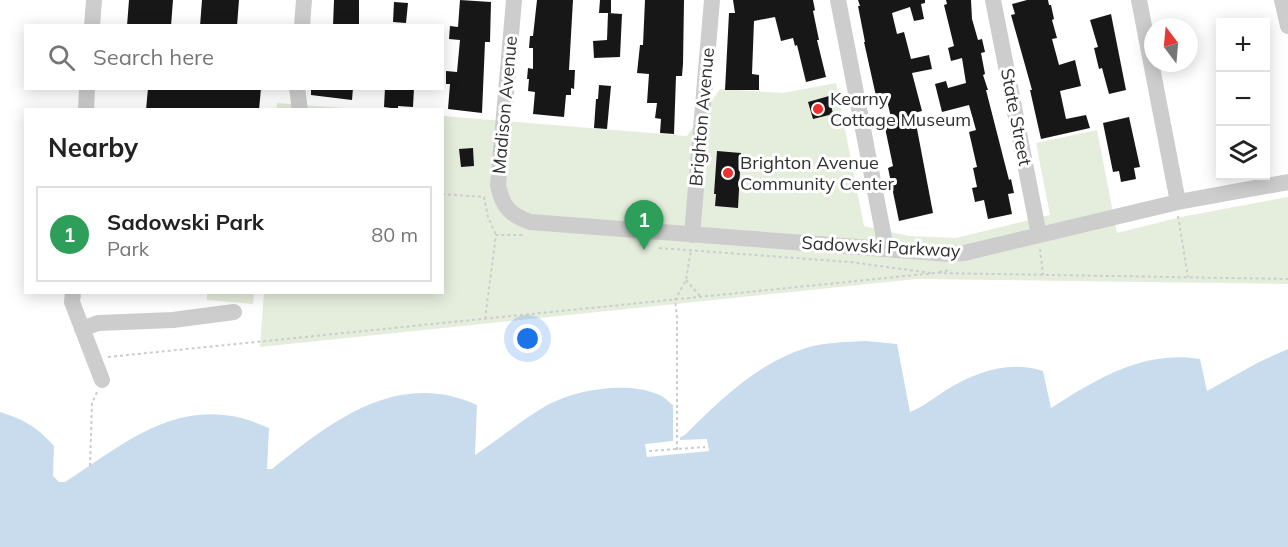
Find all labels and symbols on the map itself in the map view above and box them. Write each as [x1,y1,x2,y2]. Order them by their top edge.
north arrow [1144,18,1198,72]
street label: Madison Avenue [487,35,522,175]
street label: Brighton Avenue [684,47,719,187]
street label: State Street [996,66,1037,168]
place label: Kearny Cottage Museum [830,87,971,131]
marker: Kearny Cottage Museum [811,102,825,116]
place label: Brighton Avenue Community Center [740,151,894,195]
marker: Brighton Avenue Community Center [721,166,735,180]
pin: 1 [624,200,664,250]
street label: Sadowski Parkway [801,231,961,262]
your location [513,324,542,353]

